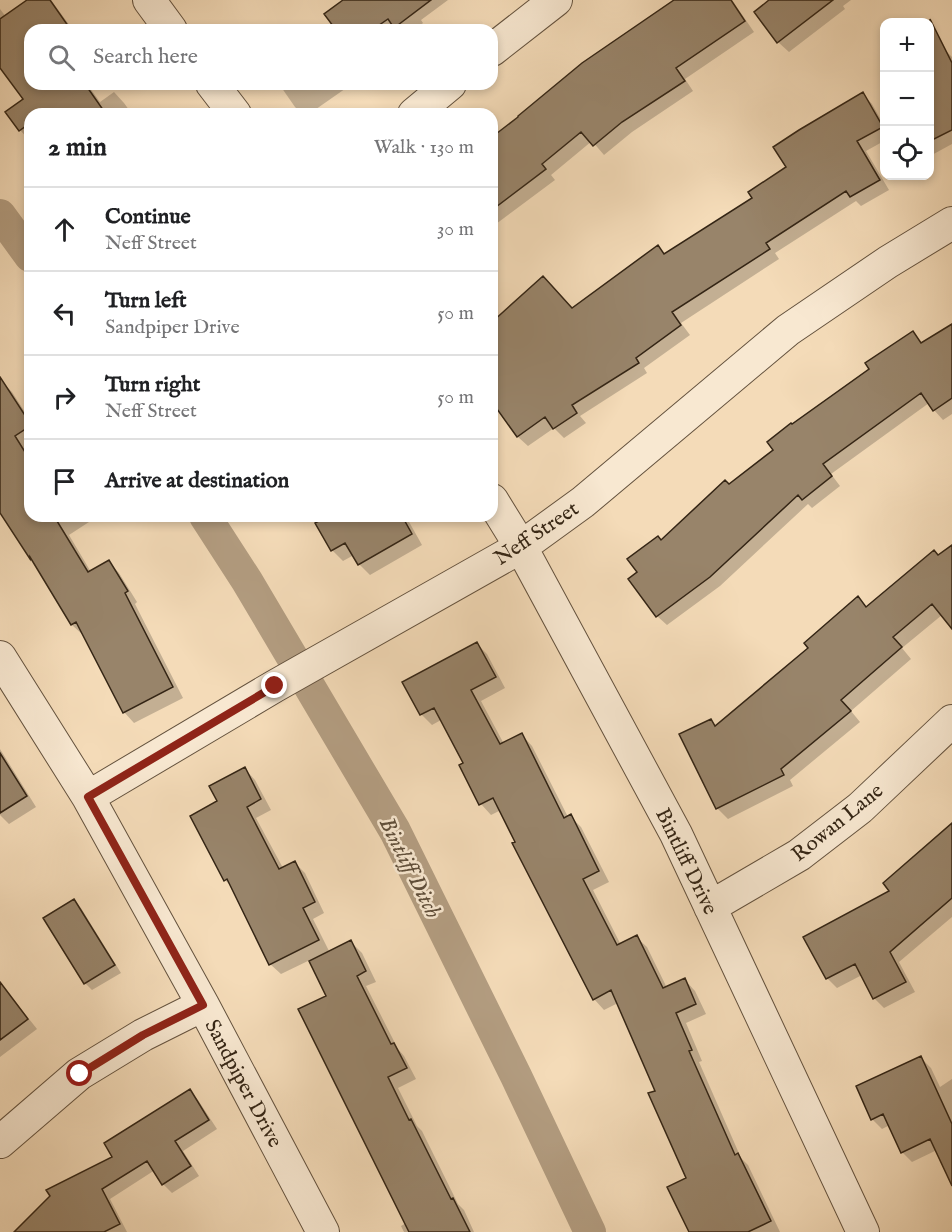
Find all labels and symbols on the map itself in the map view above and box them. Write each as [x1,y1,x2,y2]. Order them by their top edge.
street label: Neff Street [489,496,584,572]
route end [261,672,287,698]
street label: Rowan Lane [787,778,890,868]
street label: Bintliff Drive [648,804,723,920]
water label: Bintliff Ditch [372,813,447,923]
street label: Sandpiper Drive [198,1015,288,1153]
route start [66,1060,92,1086]

